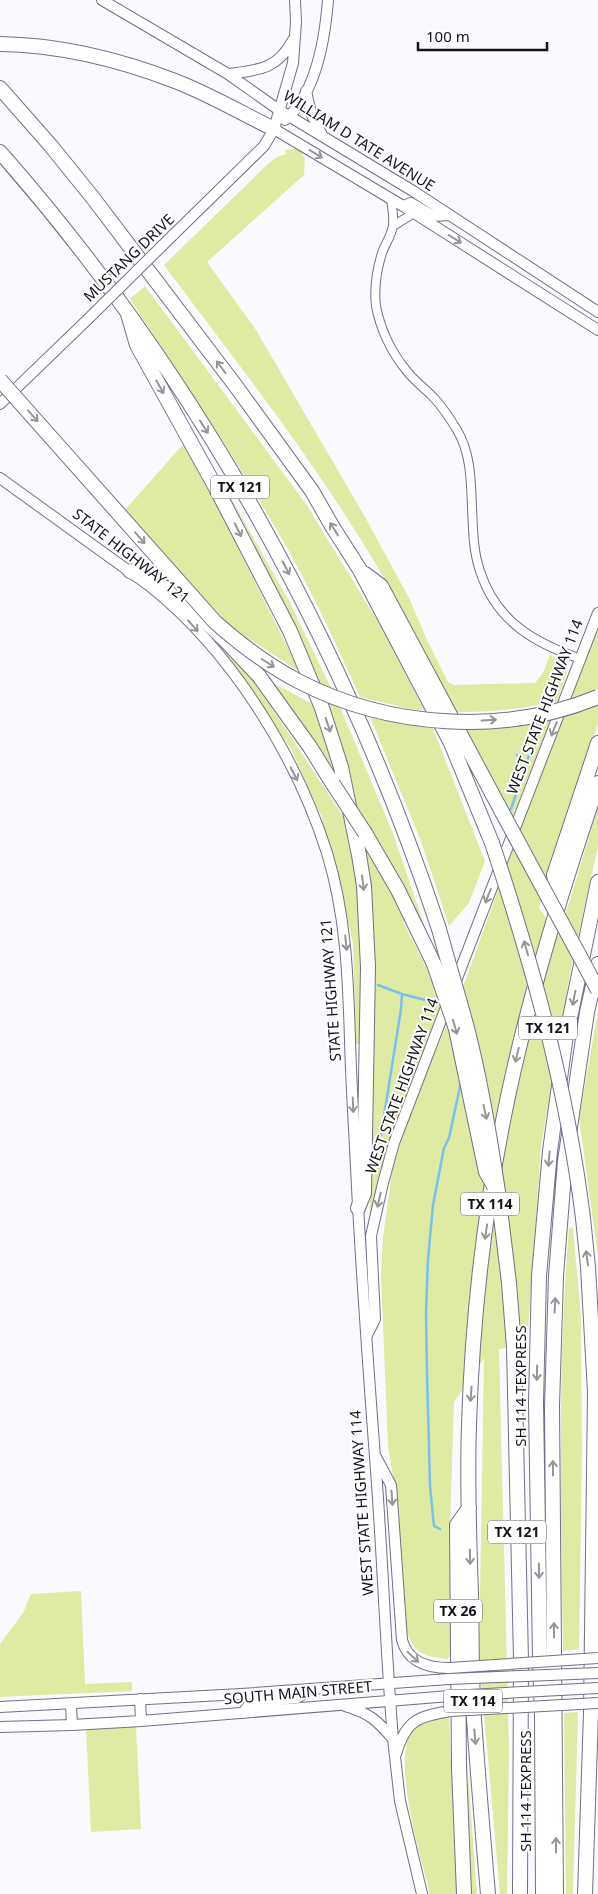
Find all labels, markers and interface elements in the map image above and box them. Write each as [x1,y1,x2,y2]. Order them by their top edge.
scale bar [418,20,547,52]
text: 100 m [426,26,470,46]
street label: WILLIAM D TATE AVENUE [280,85,439,195]
one-way arrow [309,149,323,159]
street label: MUSTANG DRIVE [79,209,178,306]
one-way arrow [447,234,461,244]
one-way arrow [216,360,226,374]
one-way arrow [156,380,166,394]
one-way arrow [27,410,38,423]
one-way arrow [199,420,209,434]
road number: TX 121 [211,476,269,498]
street label: STATE HIGHWAY 121 [69,503,194,607]
one-way arrow [234,522,243,537]
one-way arrow [329,523,339,537]
one-way arrow [135,531,146,544]
one-way arrow [282,560,291,575]
street label: WEST STATE HIGHWAY 114 [501,616,587,797]
one-way arrow [187,620,199,633]
one-way arrow [261,659,275,669]
one-way arrow [481,716,497,725]
one-way arrow [324,717,333,732]
one-way arrow [549,721,558,736]
one-way arrow [290,766,299,781]
one-way arrow [358,875,368,891]
one-way arrow [483,888,492,903]
street label: STATE HIGHWAY 121 [315,918,345,1062]
one-way arrow [341,935,350,951]
one-way arrow [520,941,530,957]
one-way arrow [568,990,578,1006]
street label: WEST STATE HIGHWAY 114 [360,995,442,1176]
road number: TX 121 [519,1016,577,1040]
one-way arrow [451,1019,461,1035]
one-way arrow [512,1046,521,1062]
one-way arrow [348,1096,358,1113]
one-way arrow [481,1103,491,1119]
one-way arrow [544,1151,554,1167]
one-way arrow [374,1192,383,1208]
road number: TX 114 [461,1192,519,1216]
one-way arrow [481,1224,491,1240]
one-way arrow [582,1250,592,1266]
one-way arrow [550,1298,559,1314]
street label: SH 114 TEXPRESS [510,1325,530,1447]
one-way arrow [532,1365,541,1381]
one-way arrow [466,1385,475,1401]
street label: WEST STATE HIGHWAY 114 [345,1409,377,1596]
one-way arrow [548,1460,558,1476]
one-way arrow [388,1490,397,1506]
road number: TX 121 [488,1520,546,1544]
one-way arrow [465,1548,475,1564]
one-way arrow [534,1563,543,1579]
road number: TX 26 [434,1600,482,1622]
one-way arrow [549,1623,559,1639]
one-way arrow [406,1651,419,1663]
street label: SOUTH MAIN STREET [223,1676,374,1708]
road number: TX 114 [444,1690,502,1712]
one-way arrow [471,1728,480,1744]
street label: SH 114 TEXPRESS [515,1730,535,1852]
one-way arrow [551,1838,561,1854]

